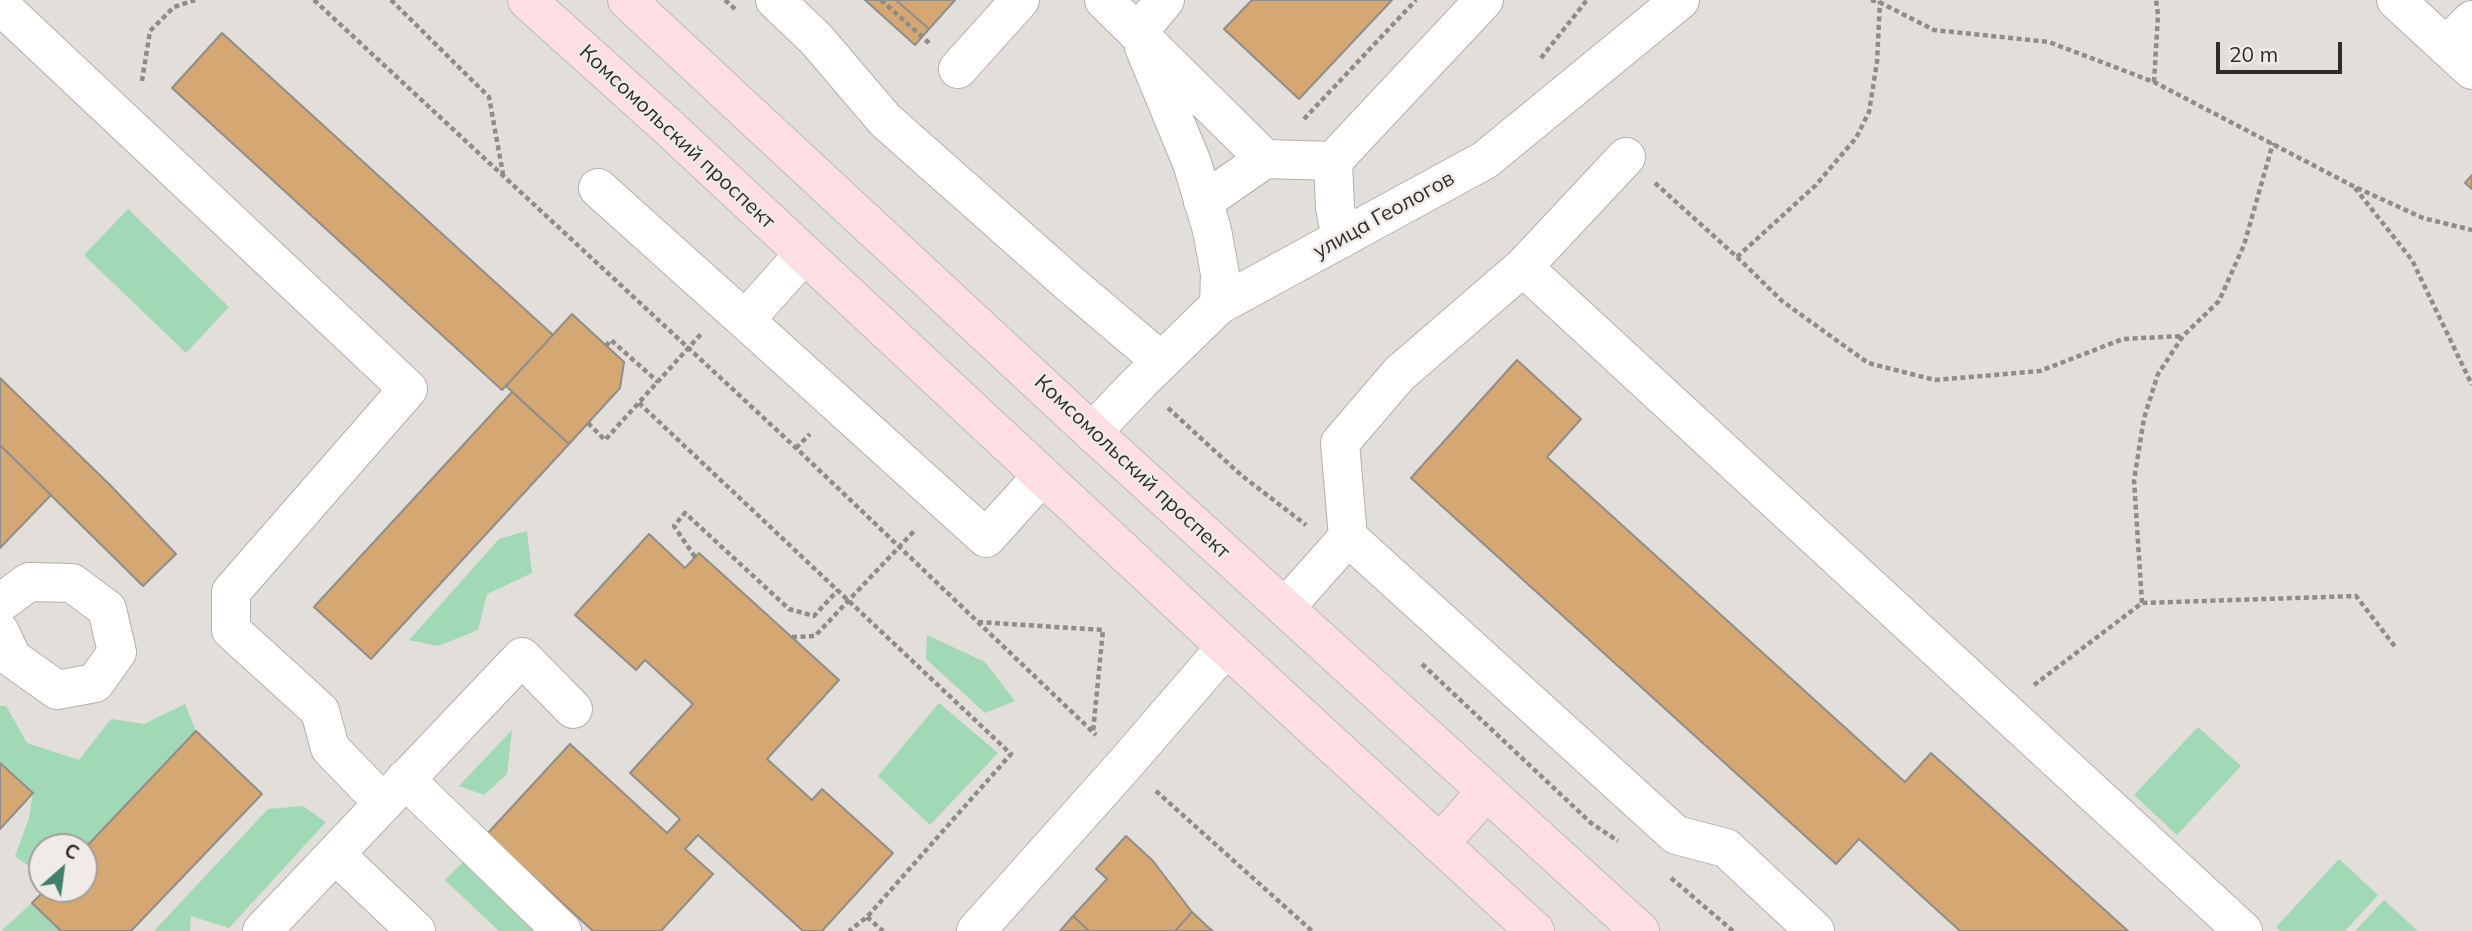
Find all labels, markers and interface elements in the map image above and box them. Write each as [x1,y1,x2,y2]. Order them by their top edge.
scale bar [2220,28,2346,72]
street label: Комсомольский проспект [574,40,780,234]
text: 20 m [2229,41,2278,67]
street label: улица Геологов [1309,166,1459,264]
street label: Комсомольский проспект [1029,370,1235,564]
north arrow [28,833,98,903]
text: С [61,838,83,865]

